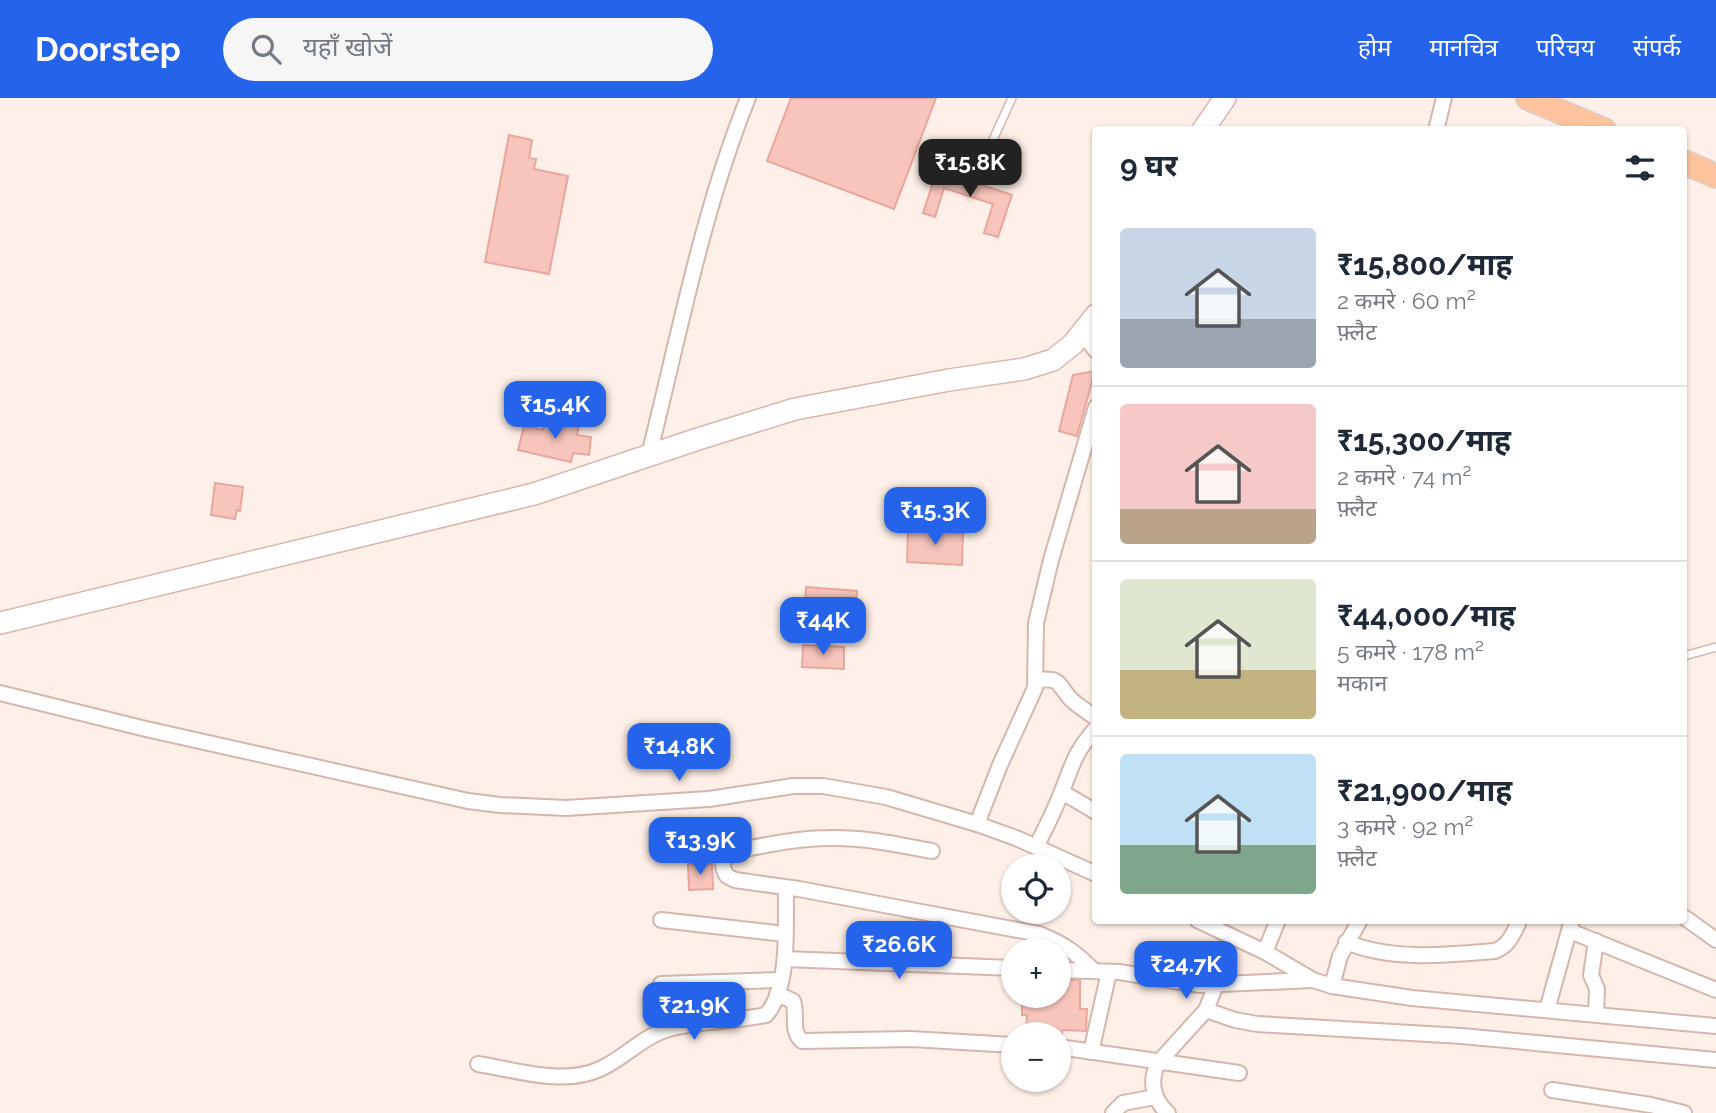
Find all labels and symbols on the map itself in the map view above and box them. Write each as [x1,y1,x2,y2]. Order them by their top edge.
pin: ₹15.8K [913,140,1027,199]
pin: ₹15.4K [498,382,612,441]
pin: ₹15.3K [878,488,992,547]
pin: ₹44K [782,598,864,657]
pin: ₹14.8K [622,724,736,783]
pin: ₹13.9K [643,818,757,877]
pin: ₹26.6K [842,922,956,981]
pin: ₹24.7K [1129,942,1243,1001]
pin: ₹21.9K [637,982,751,1042]

